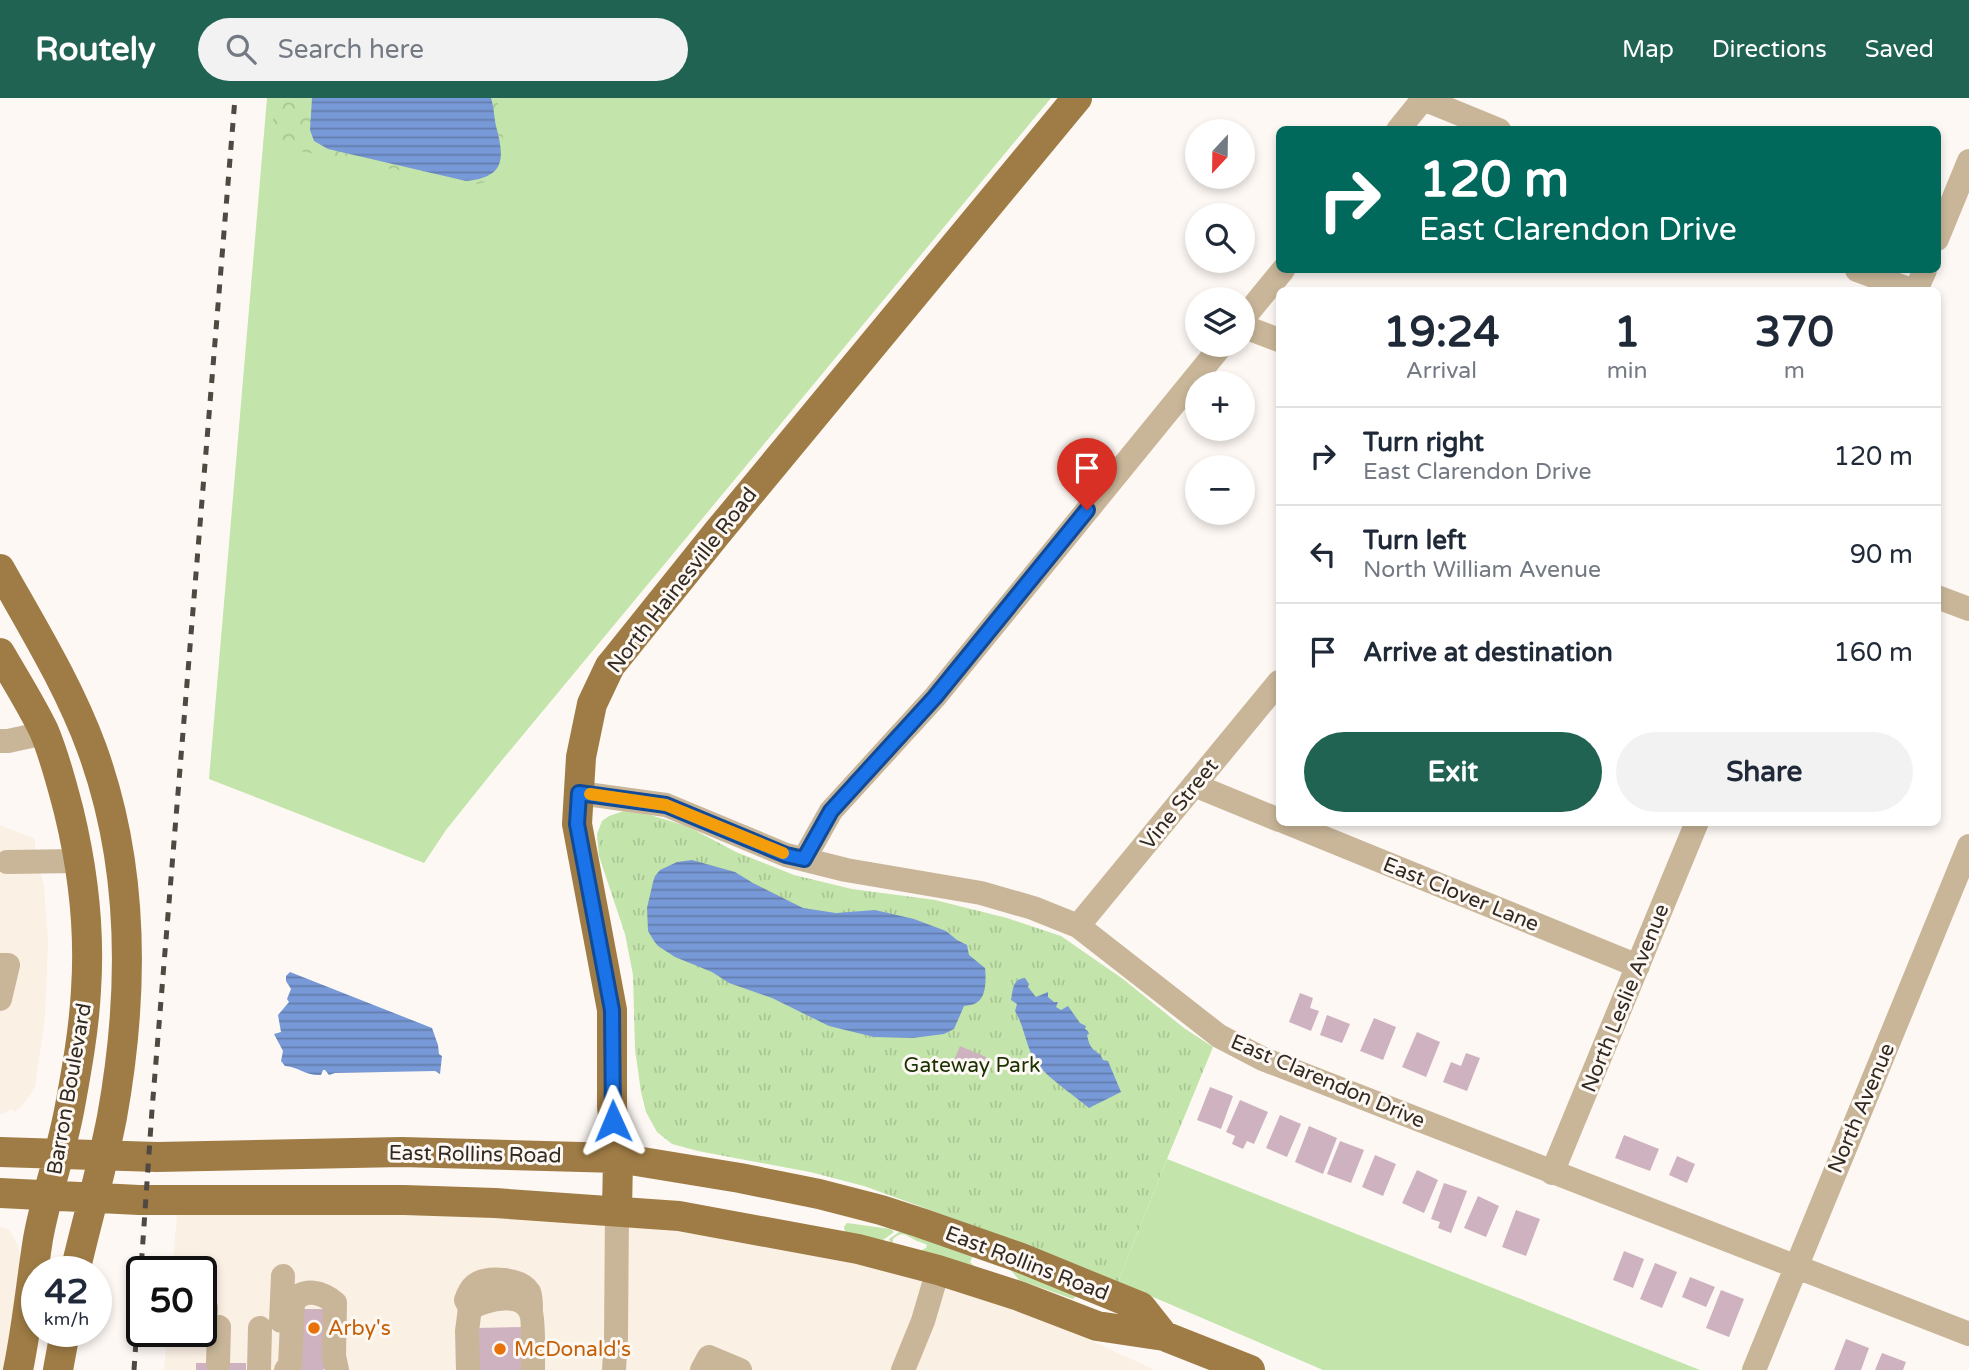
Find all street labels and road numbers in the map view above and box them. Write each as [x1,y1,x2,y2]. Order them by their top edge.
street label: North Hainesville Road [602,483,762,678]
street label: Vine Street [1135,754,1224,855]
street label: East Clover Lane [1379,852,1543,937]
street label: North Leslie Avenue [1576,900,1675,1096]
street label: Barron Boulevard [42,1001,97,1177]
street label: East Clarendon Drive [1227,1029,1429,1134]
street label: North Avenue [1823,1039,1900,1177]
street label: East Rollins Road [388,1140,562,1169]
street label: East Rollins Road [942,1221,1112,1306]

